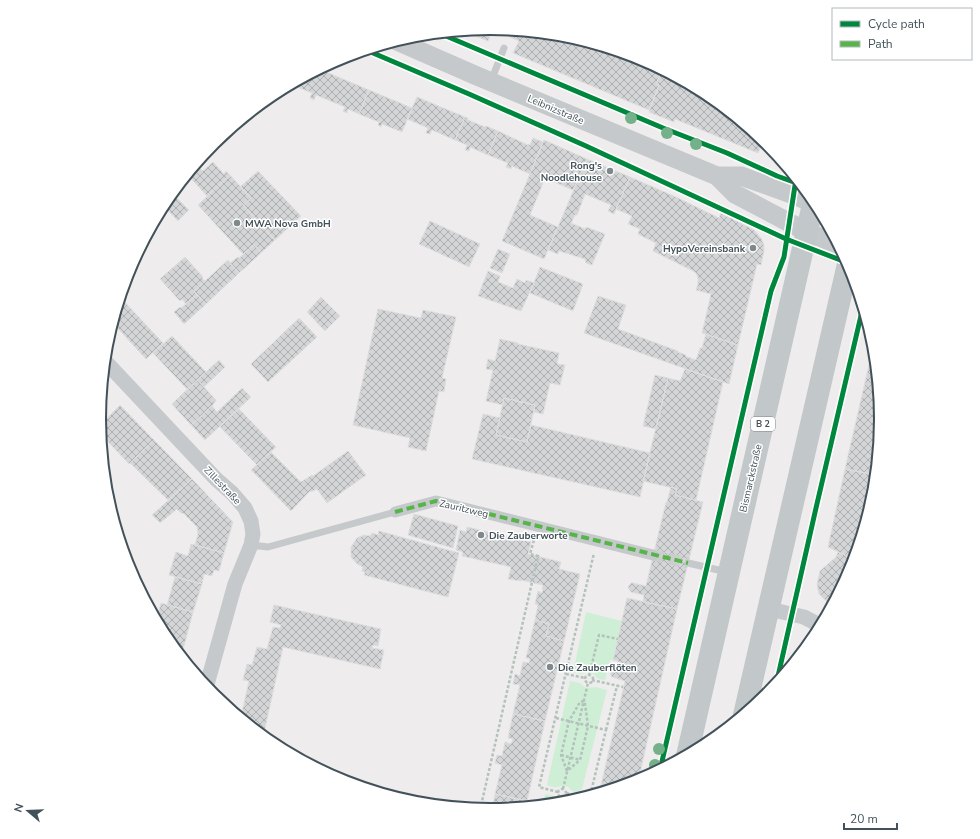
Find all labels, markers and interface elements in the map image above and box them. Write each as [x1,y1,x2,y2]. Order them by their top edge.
legend [832,8,972,60]
text: Cycle path [868,16,925,32]
text: Path [868,36,893,52]
street label: Leibnizstraße [525,92,586,128]
place label: Rong's Noodlehouse [541,159,603,185]
marker: Rong's Noodlehouse [605,166,615,176]
place label: MWA Nova GmbH [245,217,331,231]
marker: MWA Nova GmbH [232,218,242,228]
place label: HypoVereinsbank [663,242,746,256]
marker: HypoVereinsbank [748,243,758,253]
road number: B 2 [751,417,775,431]
street label: Bismarckstraße [736,443,766,514]
street label: Zillestraße [201,464,244,508]
street label: Zauritzweg [438,497,490,521]
place label: Die Zauberworte [489,529,568,543]
marker: Die Zauberworte [476,530,486,540]
place label: Die Zauberflöten [558,661,637,675]
marker: Die Zauberflöten [545,662,555,672]
north arrow [8,791,48,831]
text: N [11,802,27,814]
scale bar [844,805,897,831]
text: 20 m [850,811,878,827]

